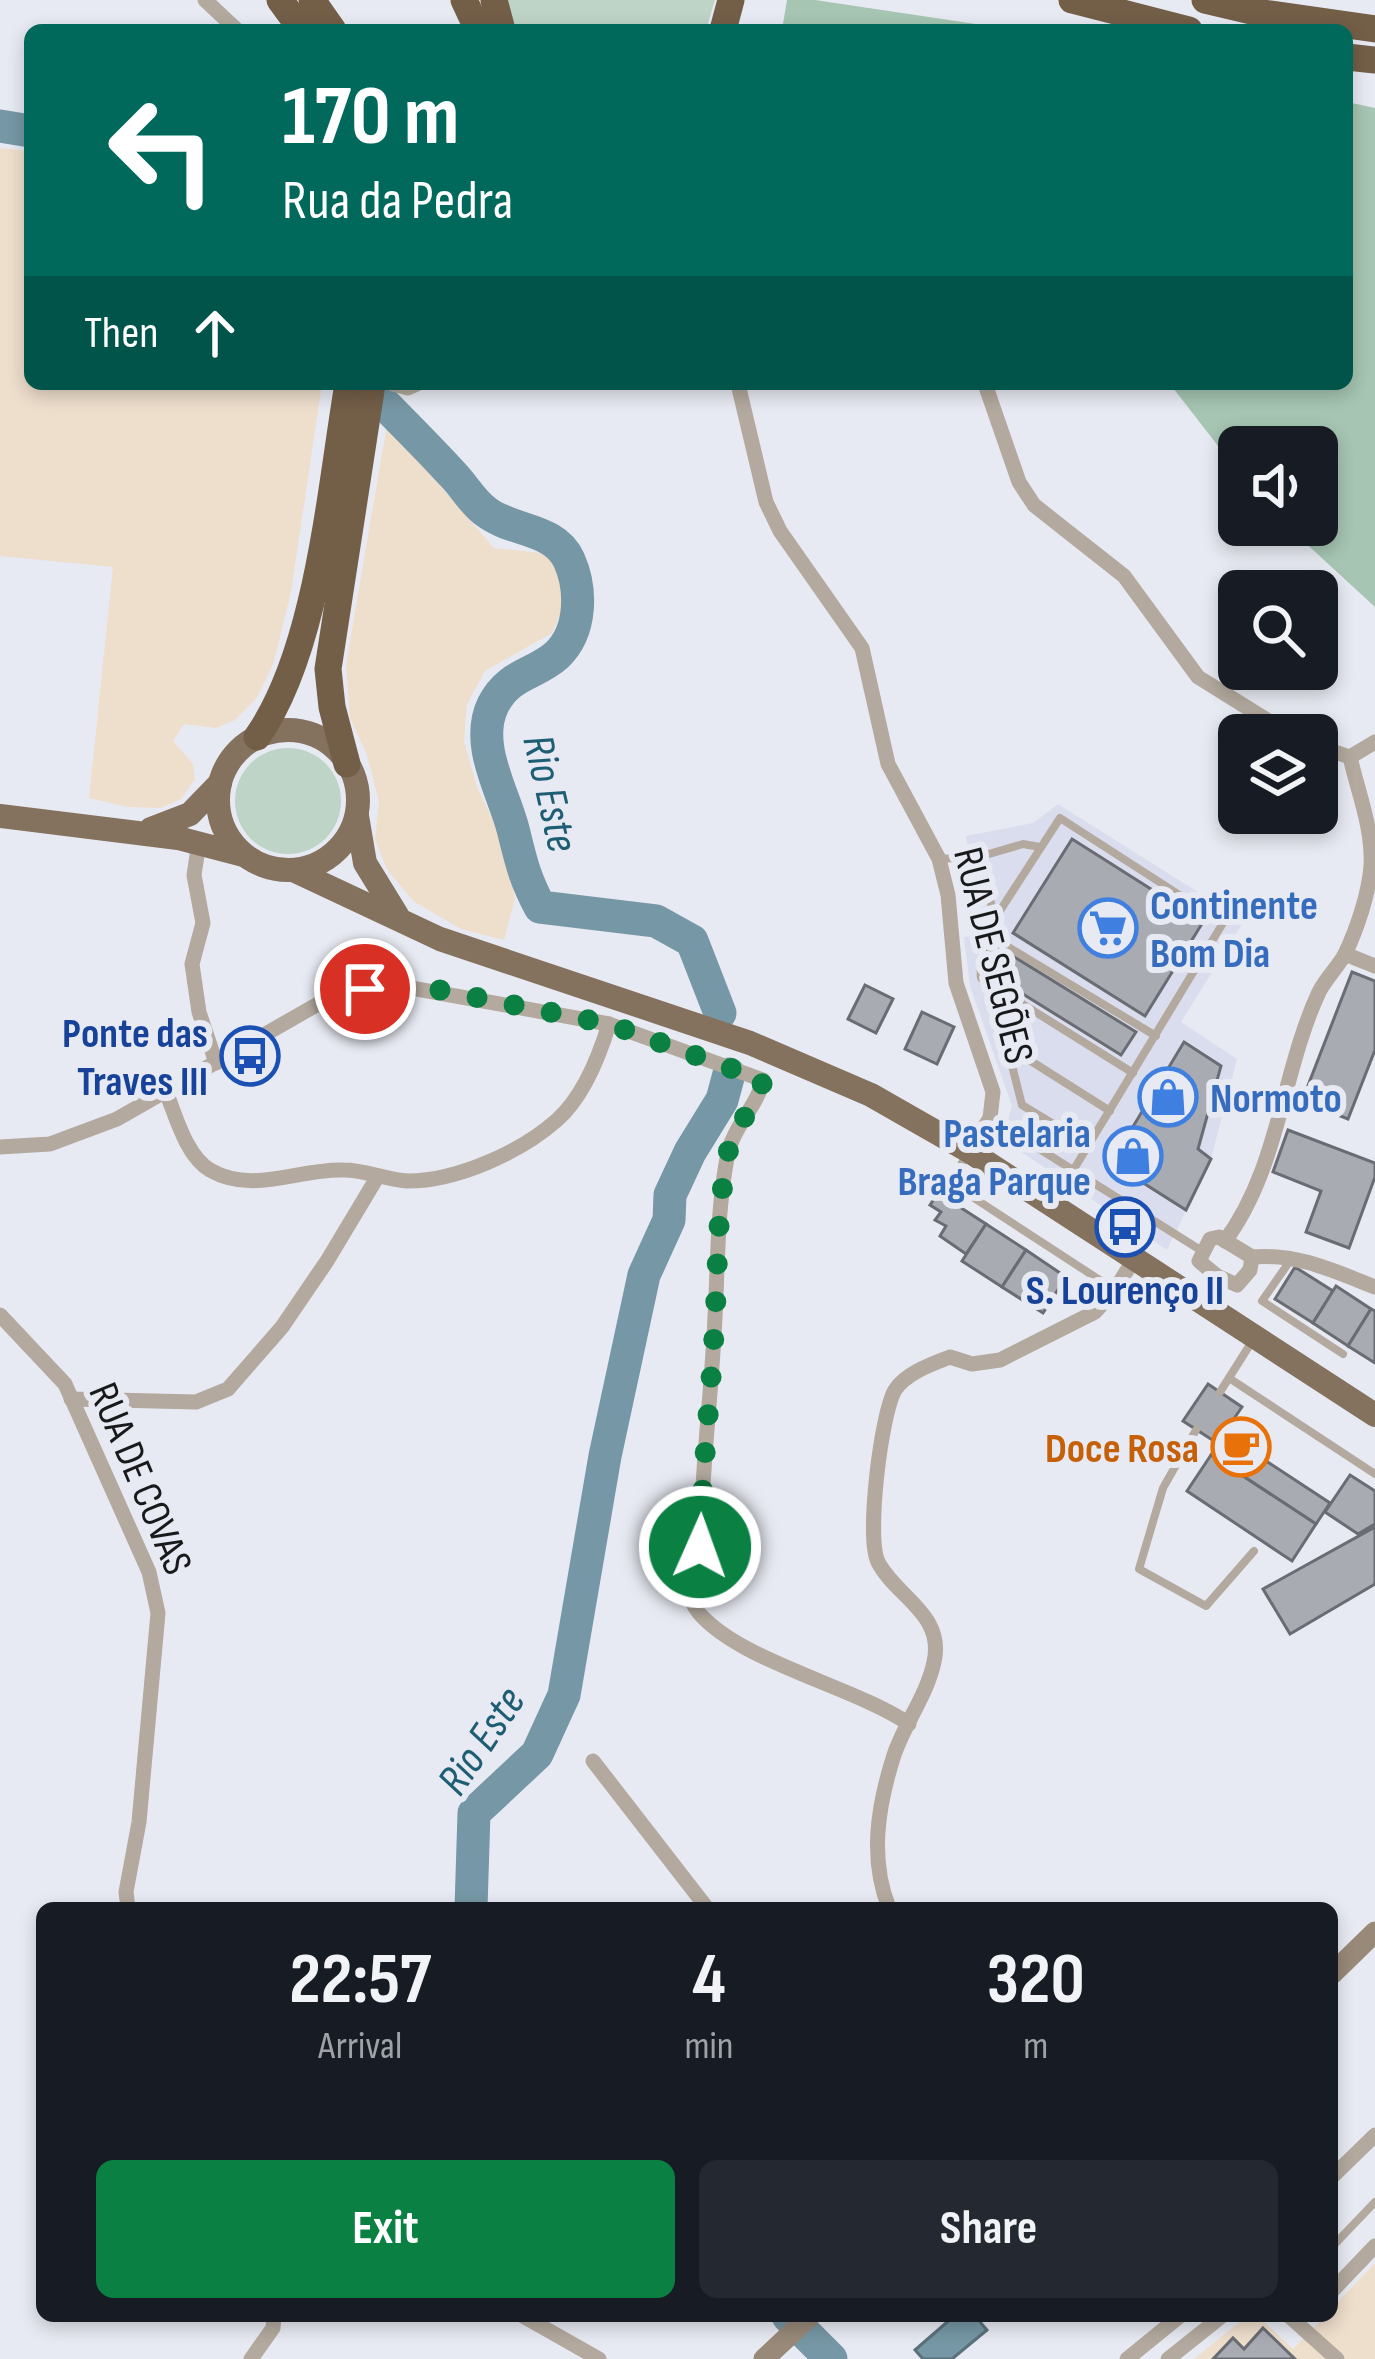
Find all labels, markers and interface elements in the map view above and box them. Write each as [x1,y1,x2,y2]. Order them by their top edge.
text: 170 m [282,67,459,168]
icon: left [84,72,240,228]
text: Rua da Pedra [282,169,513,234]
icon: ahead [182,300,248,366]
text: Then [84,306,158,361]
map controls [1218,426,1338,834]
button: sound [1218,426,1338,546]
button: search [1218,570,1338,690]
button: layers [1218,714,1338,834]
water label: Rio Este [509,730,590,857]
street label: RUA DE SEGÕES [941,842,1044,1069]
place label: Continente Bom Dia [1150,881,1318,980]
supermarket icon: Continente Bom Dia [1077,897,1139,959]
pin [314,938,416,1040]
icon: arrive [332,956,398,1022]
place label: Ponte das Traves III [62,1009,208,1108]
bus stop icon: Ponte das Traves III [219,1025,281,1087]
shop icon: Normoto [1137,1066,1199,1128]
place label: Normoto [1210,1074,1342,1125]
place label: Pastelaria Braga Parque [898,1109,1091,1208]
shop icon: Pastelaria Braga Parque [1102,1125,1164,1187]
bus stop icon: S. Lourenço II [1094,1196,1156,1258]
place label: S. Lourenço II [1026,1266,1224,1317]
street label: RUA DE COVAS [77,1376,203,1582]
cafe icon: Doce Rosa [1210,1416,1272,1478]
place label: Doce Rosa [1045,1424,1199,1475]
position arrow [637,1484,763,1610]
water label: Rio Este [426,1677,538,1806]
text: 22:57 [289,1937,431,2024]
text: 4 [692,1937,726,2024]
text: 320 [987,1937,1085,2024]
text: Arrival [318,2023,402,2070]
text: min [684,2023,733,2070]
text: m [1023,2023,1048,2070]
button: Exit [96,2160,675,2298]
button: Share [699,2160,1278,2298]

